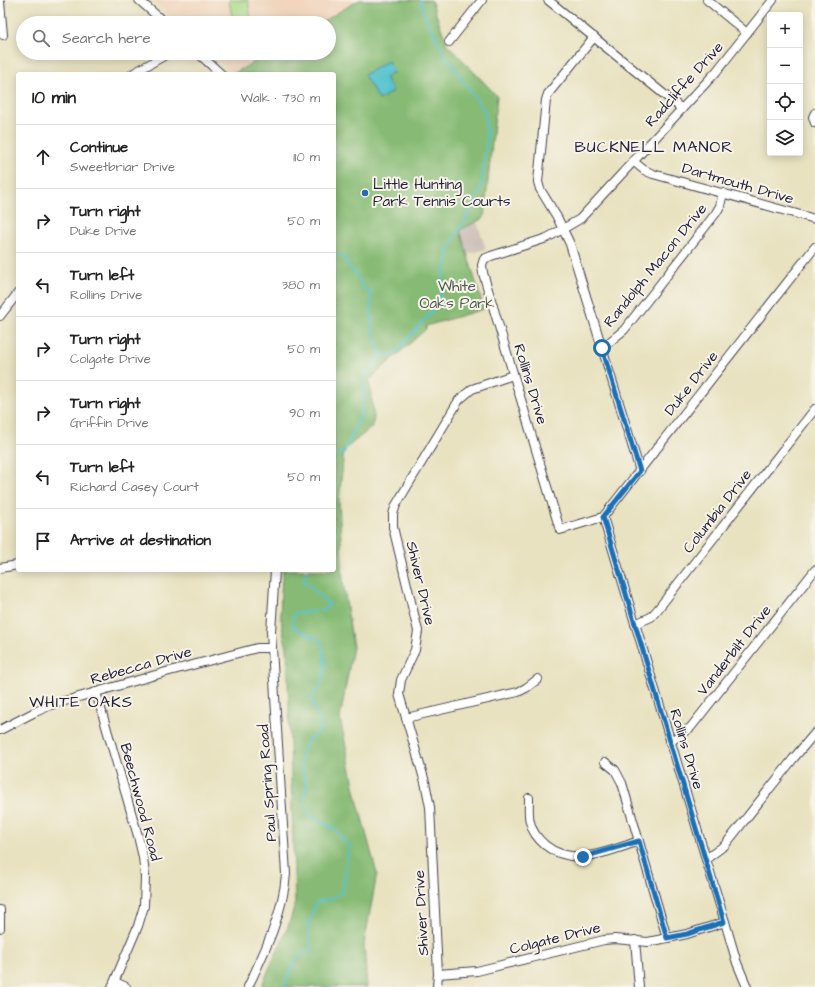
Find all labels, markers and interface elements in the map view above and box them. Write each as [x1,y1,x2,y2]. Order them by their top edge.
map controls [767,12,803,156]
button: + [767,12,803,48]
search box [16,16,336,60]
icon: search [30,27,52,49]
text: Search here [62,28,151,49]
street label: Radcliffe Drive [640,37,728,132]
button: − [767,48,803,84]
button: locate [767,84,803,120]
text: 10 min [32,86,76,110]
text: Walk · 730 m [241,89,320,107]
button: layers [767,120,803,156]
district label: BUCKNELL MANOR [574,136,734,158]
text: Continue [70,137,128,158]
icon: ahead [32,146,54,168]
text: 110 m [293,148,320,166]
text: Sweetbriar Drive [70,158,175,176]
street label: Dartmouth Drive [680,158,796,209]
place label: Little Hunting Park Tennis Courts [373,174,511,212]
marker: Little Hunting Park Tennis Courts [360,188,370,198]
street label: Randolph Macon Drive [599,199,712,332]
text: Turn right [70,201,141,222]
icon: right [32,210,54,232]
text: 50 m [287,212,320,230]
text: Duke Drive [70,222,137,240]
text: Turn left [70,265,134,286]
icon: left [32,274,54,296]
text: 380 m [281,276,320,294]
park label: White Oaks Park [419,276,495,314]
text: Rollins Drive [70,286,142,304]
text: Turn right [70,329,141,350]
icon: right [32,338,54,360]
route start [593,339,611,357]
text: 50 m [287,340,320,358]
street label: Rollins Drive [508,341,553,427]
street label: Duke Drive [659,347,723,420]
text: Colgate Drive [70,350,151,368]
text: Turn right [70,393,141,414]
icon: right [32,402,54,424]
text: 90 m [289,404,320,422]
text: Griffin Drive [70,414,149,432]
text: Turn left [70,457,134,478]
street label: Columbia Drive [678,465,757,558]
icon: left [32,466,54,488]
text: 50 m [287,468,320,486]
text: Richard Casey Court [70,478,199,496]
icon: arrive [32,530,54,552]
text: Arrive at destination [70,530,211,551]
street label: Shiver Drive [401,539,440,627]
street label: Vanderbilt Drive [692,601,777,700]
street label: Rebecca Drive [88,641,194,690]
district label: WHITE OAKS [29,691,133,713]
street label: Rollins Drive [664,706,709,792]
street label: Paul Spring Road [253,723,283,842]
street label: Beechwood Road [115,741,166,864]
route end [574,848,592,866]
street label: Shiver Drive [409,870,434,956]
street label: Colgate Drive [507,917,603,961]

